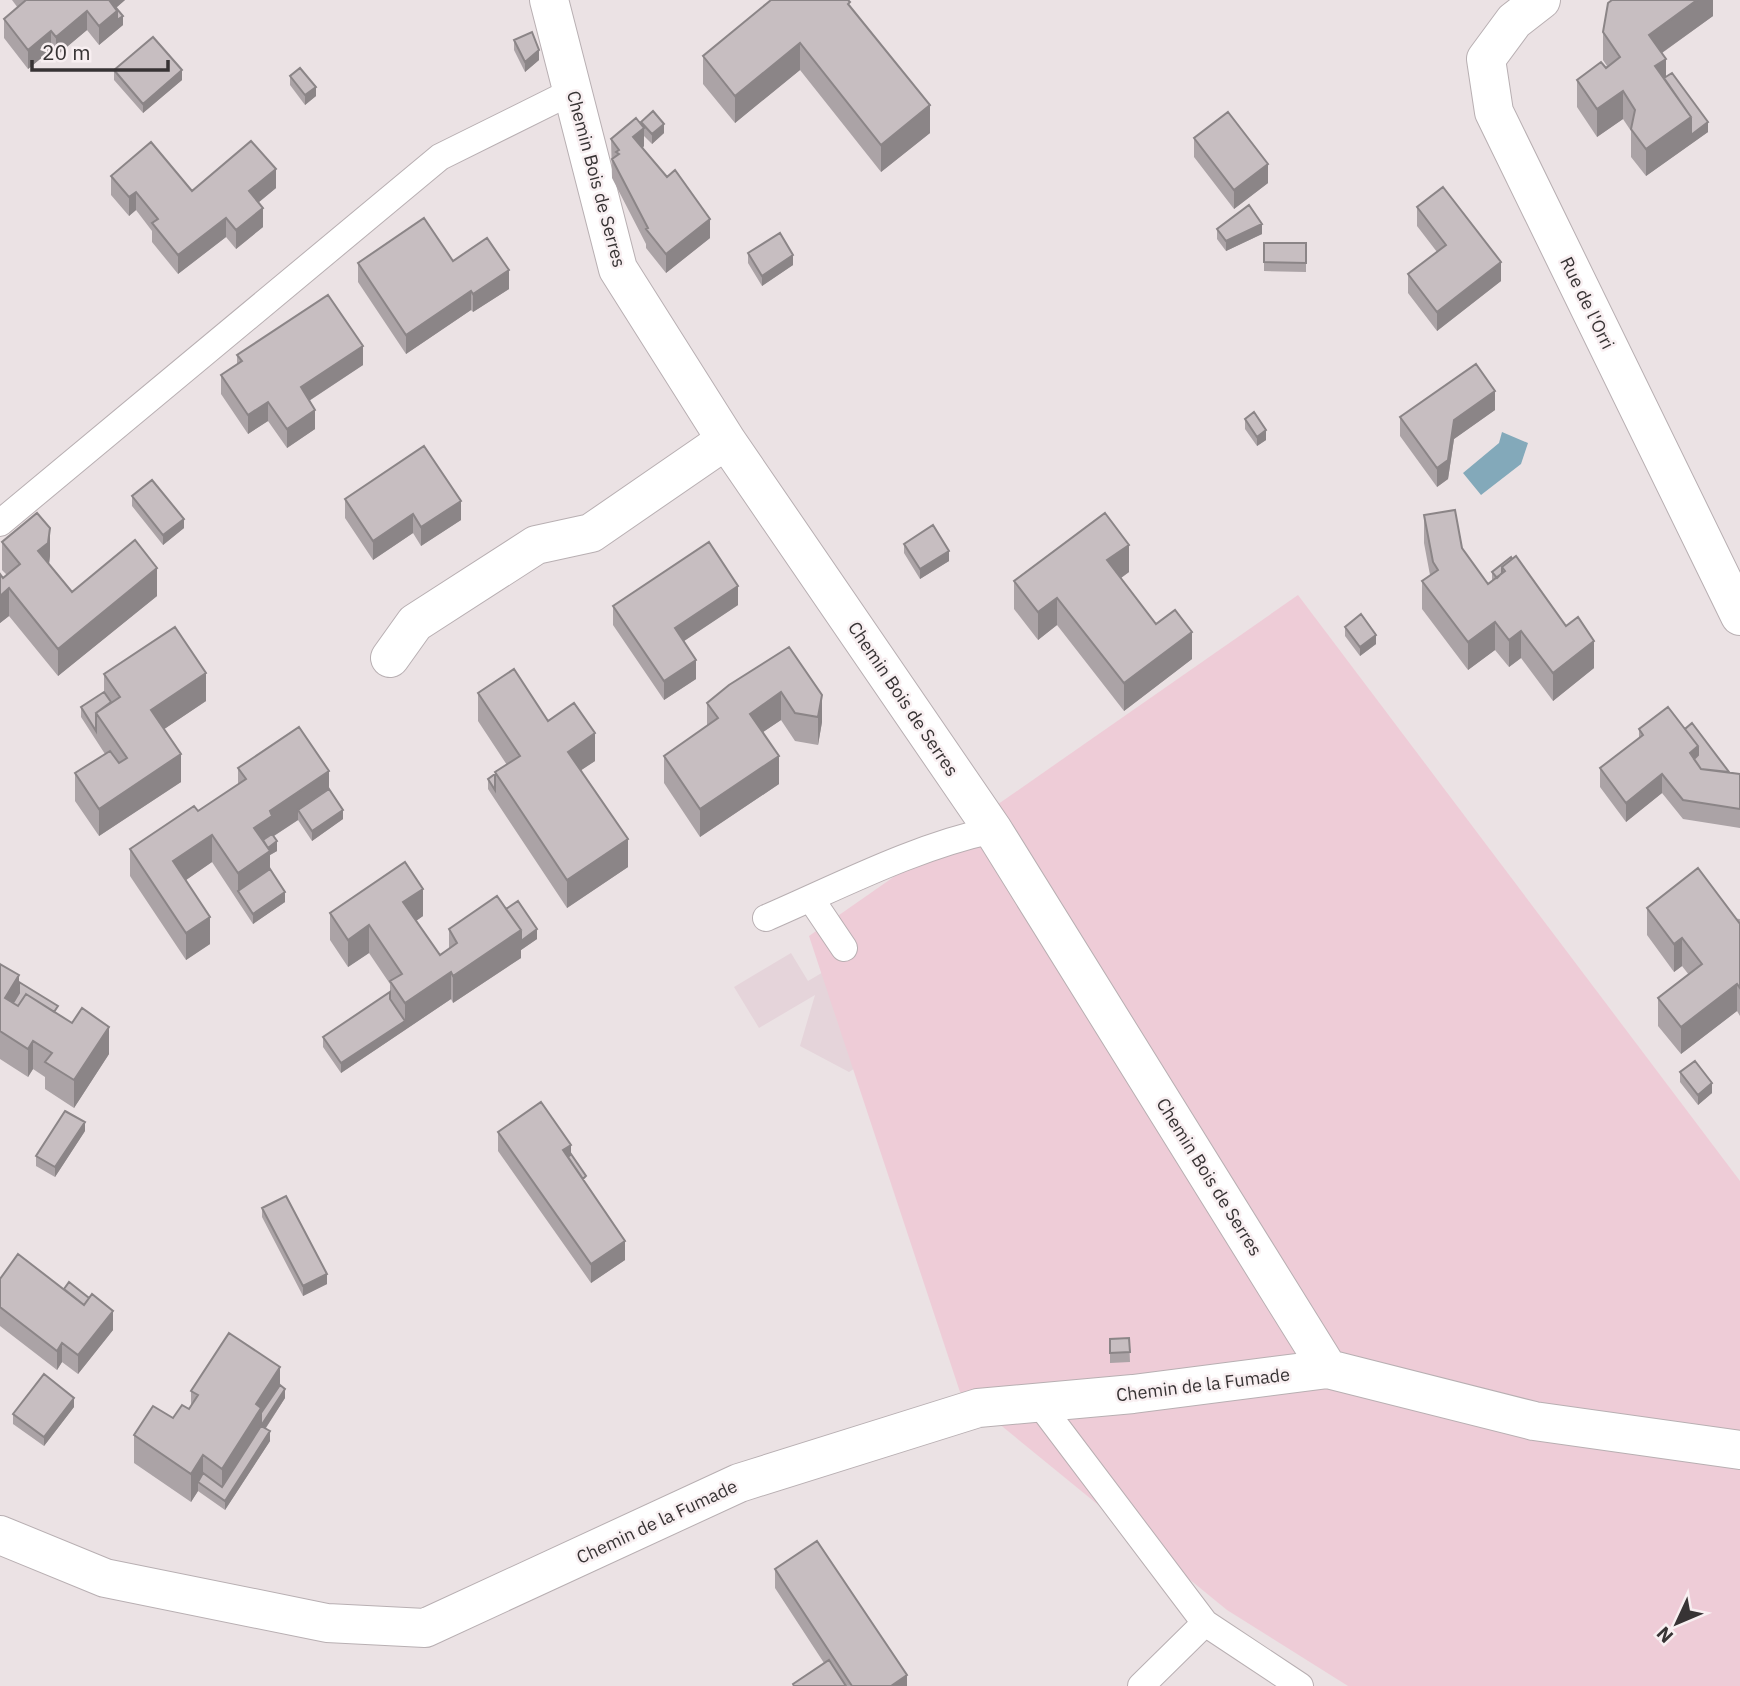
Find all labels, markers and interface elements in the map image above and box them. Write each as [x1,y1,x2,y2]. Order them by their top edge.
scale bar [32,28,168,72]
text: 20 m [42,38,91,66]
street label: Chemin Bois de Serres [562,88,631,270]
street label: Rue de l'Orri [1555,253,1620,353]
street label: Chemin Bois de Serres [843,617,964,781]
street label: Chemin Bois de Serres [1151,1093,1267,1260]
street label: Chemin de la Fumade [1115,1362,1291,1407]
street label: Chemin de la Fumade [573,1474,741,1569]
north arrow [1642,1588,1712,1658]
text: N [1651,1622,1678,1648]

